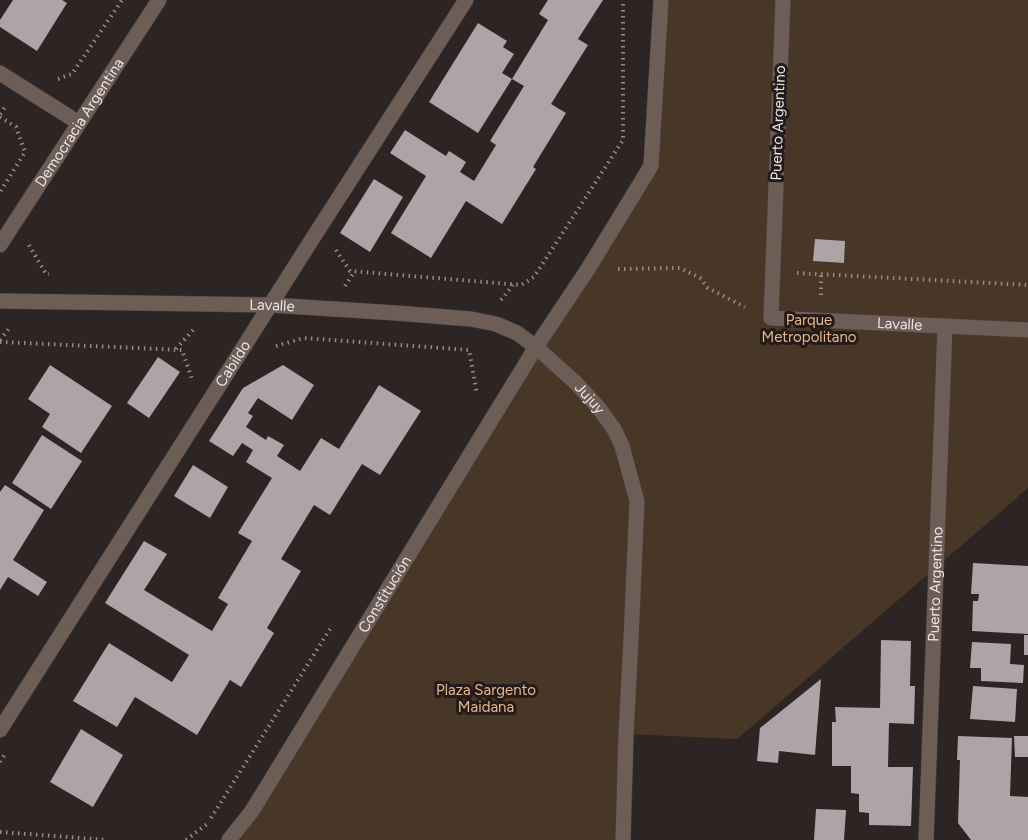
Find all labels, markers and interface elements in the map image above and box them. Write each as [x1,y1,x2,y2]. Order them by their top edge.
street label: Democracia Argentina [31,55,128,190]
street label: Puerto Argentino [767,65,789,181]
street label: Lavalle [249,296,295,315]
park label: Parque Metropolitano [761,311,857,346]
street label: Lavalle [876,314,923,334]
street label: Cabildo [211,337,255,390]
street label: Jujuy [571,379,609,418]
street label: Puerto Argentino [924,526,947,642]
street label: Constitución [354,553,415,636]
park label: Plaza Sargento Maidana [436,681,536,716]

